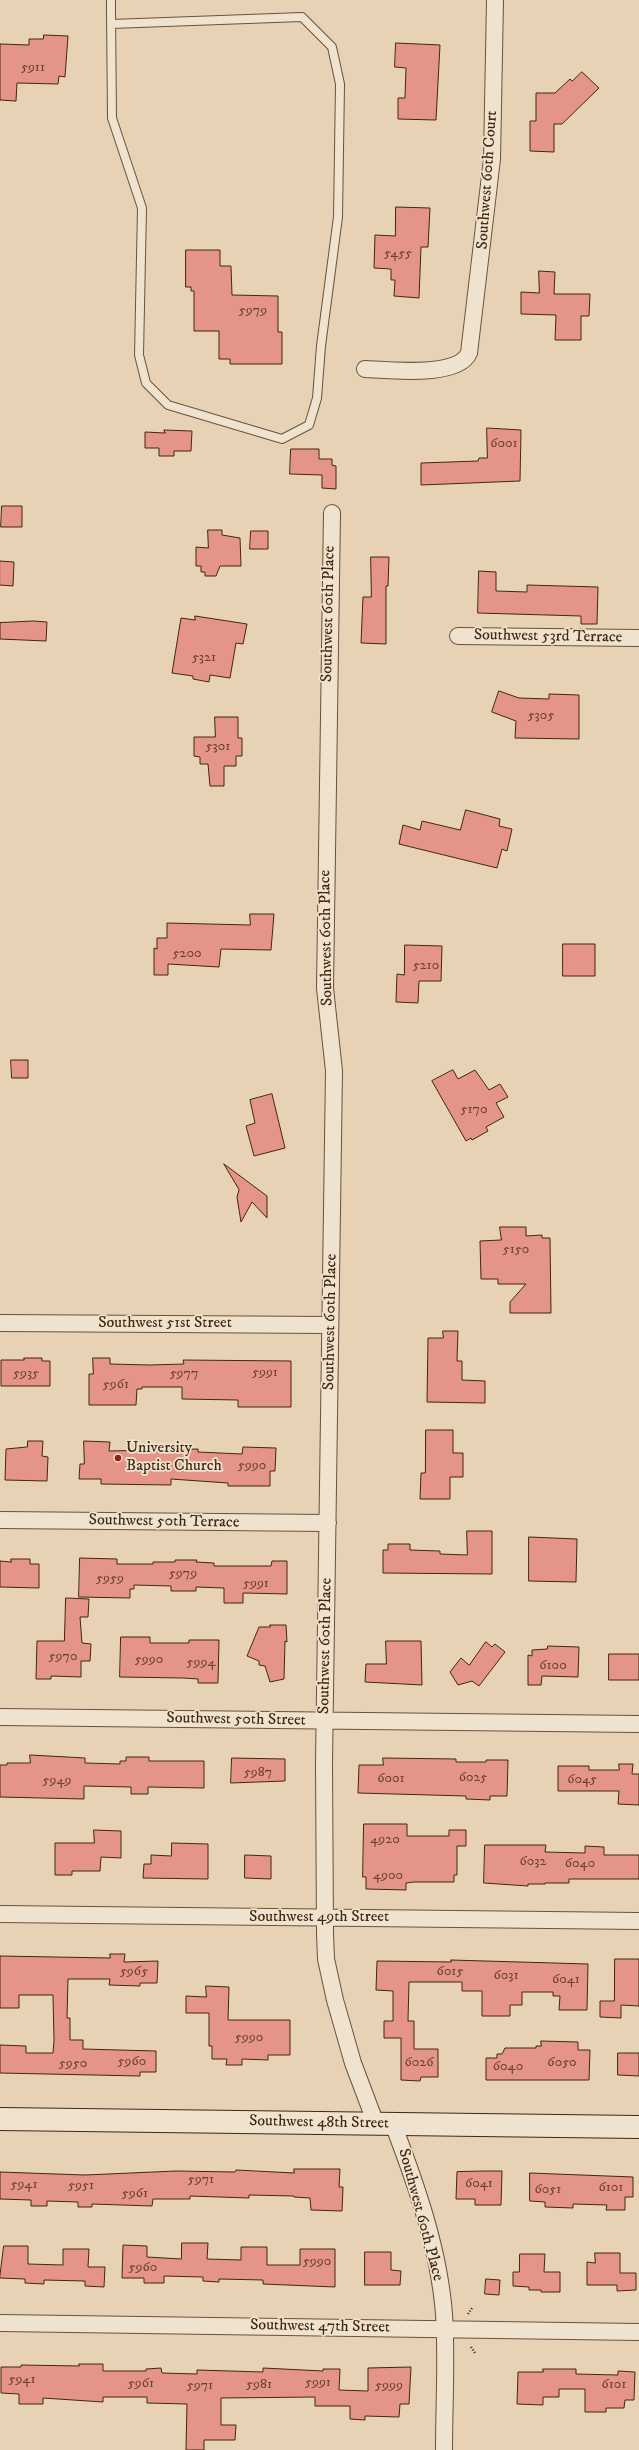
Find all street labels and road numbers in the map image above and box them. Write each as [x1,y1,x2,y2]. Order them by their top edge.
street label: Southwest 60th Court [474,110,502,250]
street label: Southwest 60th Place [318,546,340,682]
street label: Southwest 53rd Terrace [474,626,622,648]
street label: Southwest 60th Place [316,870,338,1006]
street label: Southwest 60th Place [320,1254,342,1390]
street label: Southwest 51st Street [98,1314,232,1334]
street label: Southwest 50th Terrace [88,1511,240,1533]
street label: Southwest 60th Place [315,1578,337,1714]
street label: Southwest 50th Street [166,1709,306,1731]
street label: Southwest 49th Street [249,1908,389,1928]
street label: Southwest 48th Street [249,2112,389,2134]
street label: Southwest 60th Place [393,2147,447,2283]
street label: Southwest 47th Street [250,2316,390,2338]

